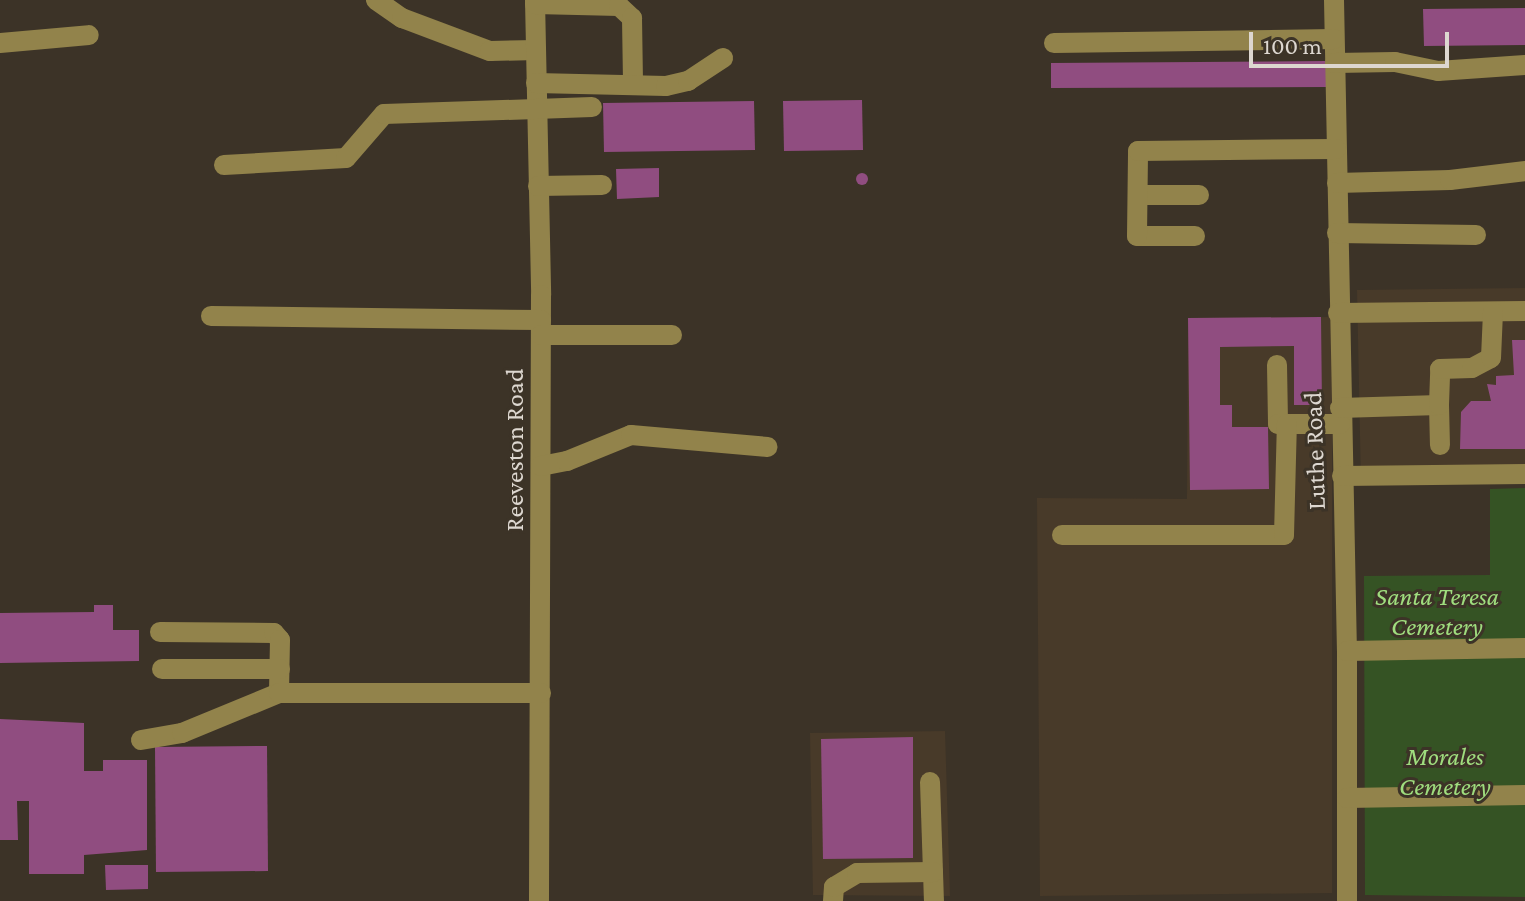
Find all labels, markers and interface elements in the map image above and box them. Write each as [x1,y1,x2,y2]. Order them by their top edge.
scale bar [1253,16,1453,66]
text: 100 m [1263,32,1322,59]
street label: Reeveston Road [499,368,531,532]
street label: Luthe Road [1297,391,1333,511]
park label: Santa Teresa Cemetery [1375,581,1499,642]
park label: Morales Cemetery [1399,741,1491,802]

